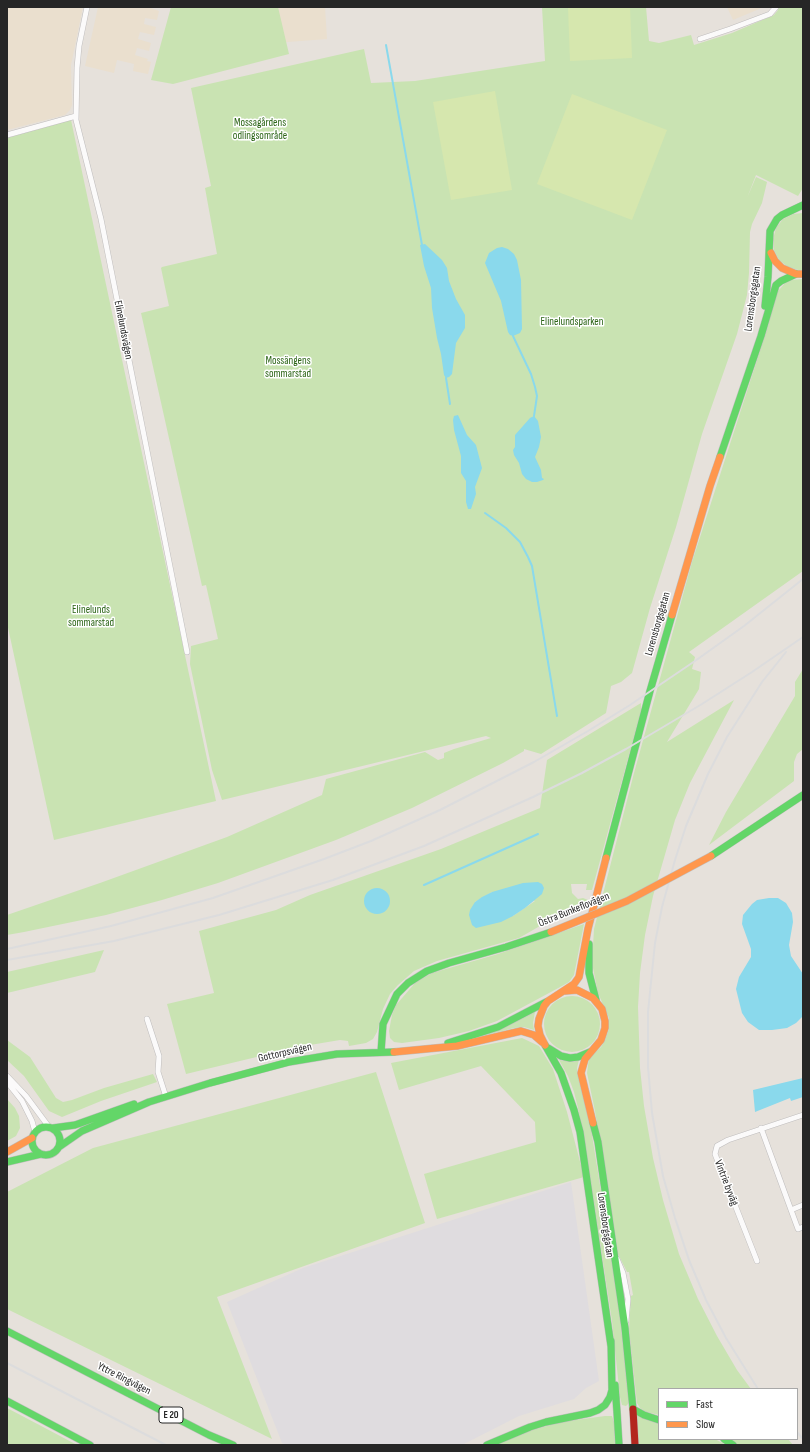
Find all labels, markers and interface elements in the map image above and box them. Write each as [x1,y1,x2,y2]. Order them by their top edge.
park label: Mossagårdens odlingsområde [233,116,287,142]
street label: Lorensborgsgatan [742,266,764,332]
street label: Elinelundsvägen [111,299,135,361]
park label: Elinelundsparken [541,315,603,329]
park label: Mossängens sommarstad [265,354,311,380]
street label: Lorensborgsgatan [643,591,673,657]
park label: Elinelunds sommarstad [68,603,114,629]
street label: Östra Bunkeflovägen [537,890,611,930]
street label: Gottorpsvägen [257,1040,313,1066]
street label: Vintrie byväg [711,1158,741,1208]
street label: Lorensborgsgatan [594,1192,616,1258]
street label: Yttre Ringvägen [95,1360,153,1398]
legend [658,1388,798,1440]
text: Fast [696,1397,713,1412]
road number: E 20 [159,1407,183,1423]
text: Slow [696,1417,715,1432]

